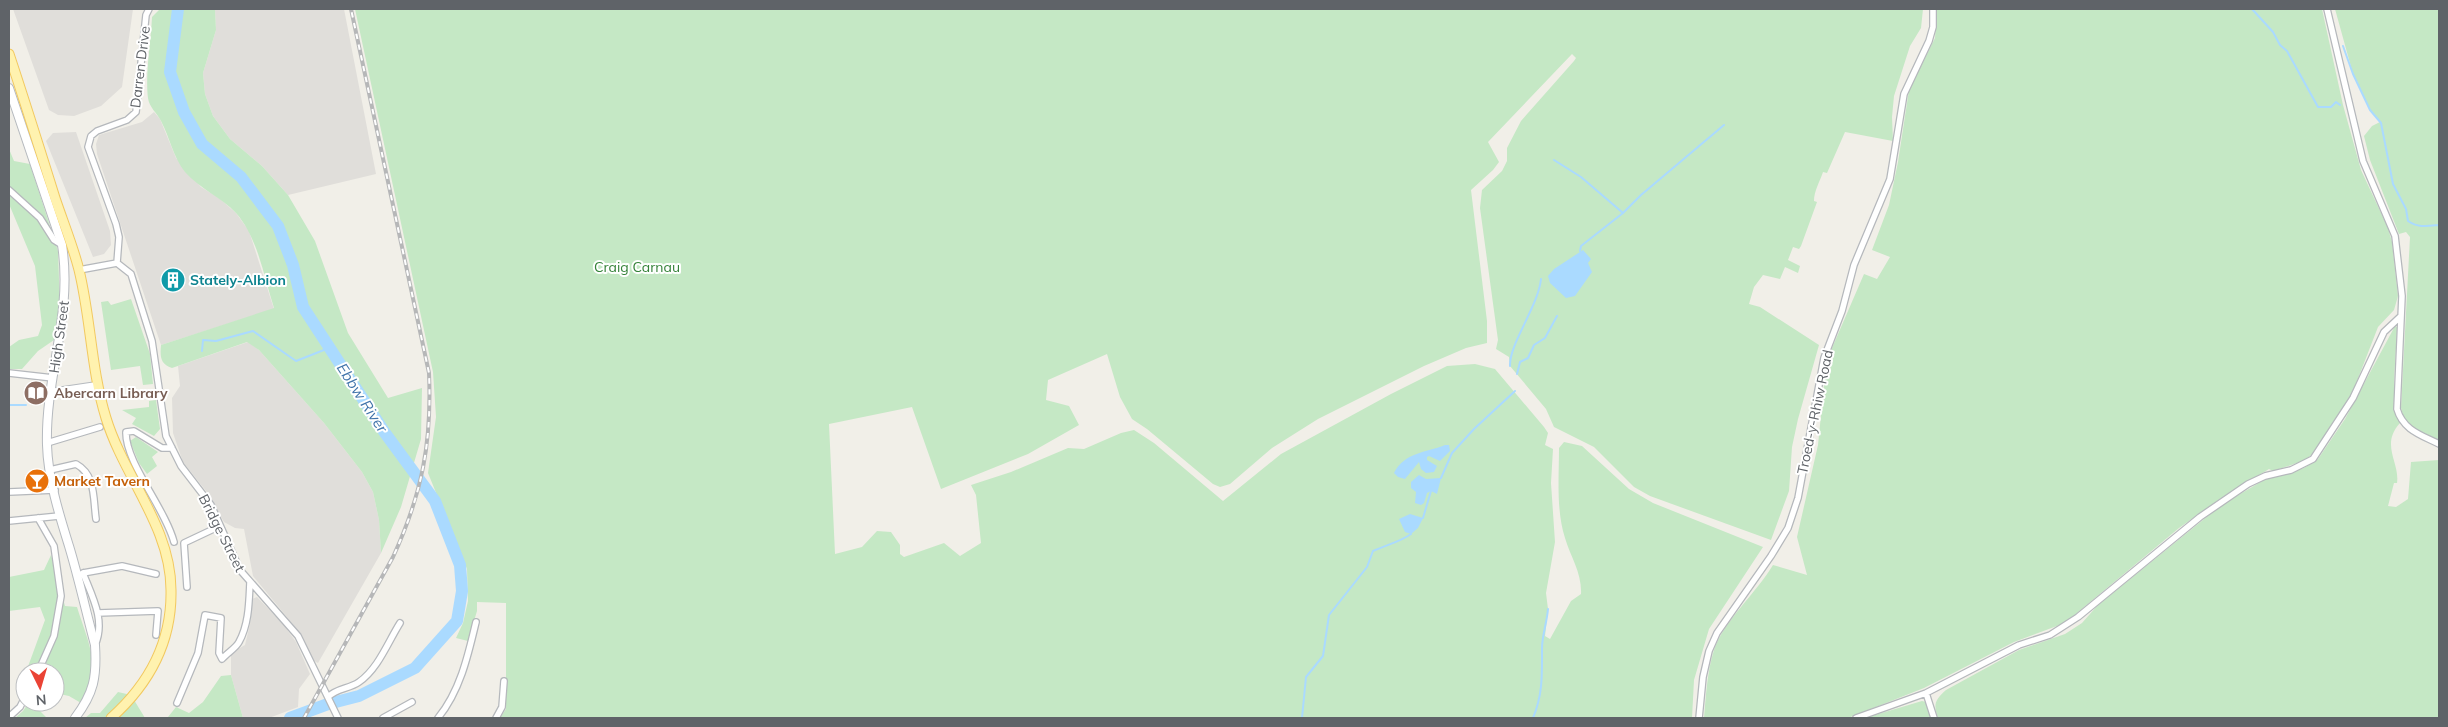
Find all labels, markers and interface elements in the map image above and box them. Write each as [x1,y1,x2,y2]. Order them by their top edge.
street label: Darren Drive [126,25,154,109]
park label: Craig Carnau [594,258,680,276]
building icon: Stately-Albion [160,267,186,293]
place label: Stately-Albion [190,271,286,289]
street label: High Street [45,299,73,374]
street label: Troed-y-Rhiw Road [1793,348,1837,476]
water label: Ebbw River [333,359,392,437]
library icon: Abercarn Library [23,380,49,406]
place label: Abercarn Library [54,384,168,402]
bar icon: Market Tavern [24,468,50,494]
place label: Market Tavern [54,472,150,490]
street label: Bridge Street [195,491,249,575]
north arrow [15,662,65,712]
text: N [35,691,47,709]

